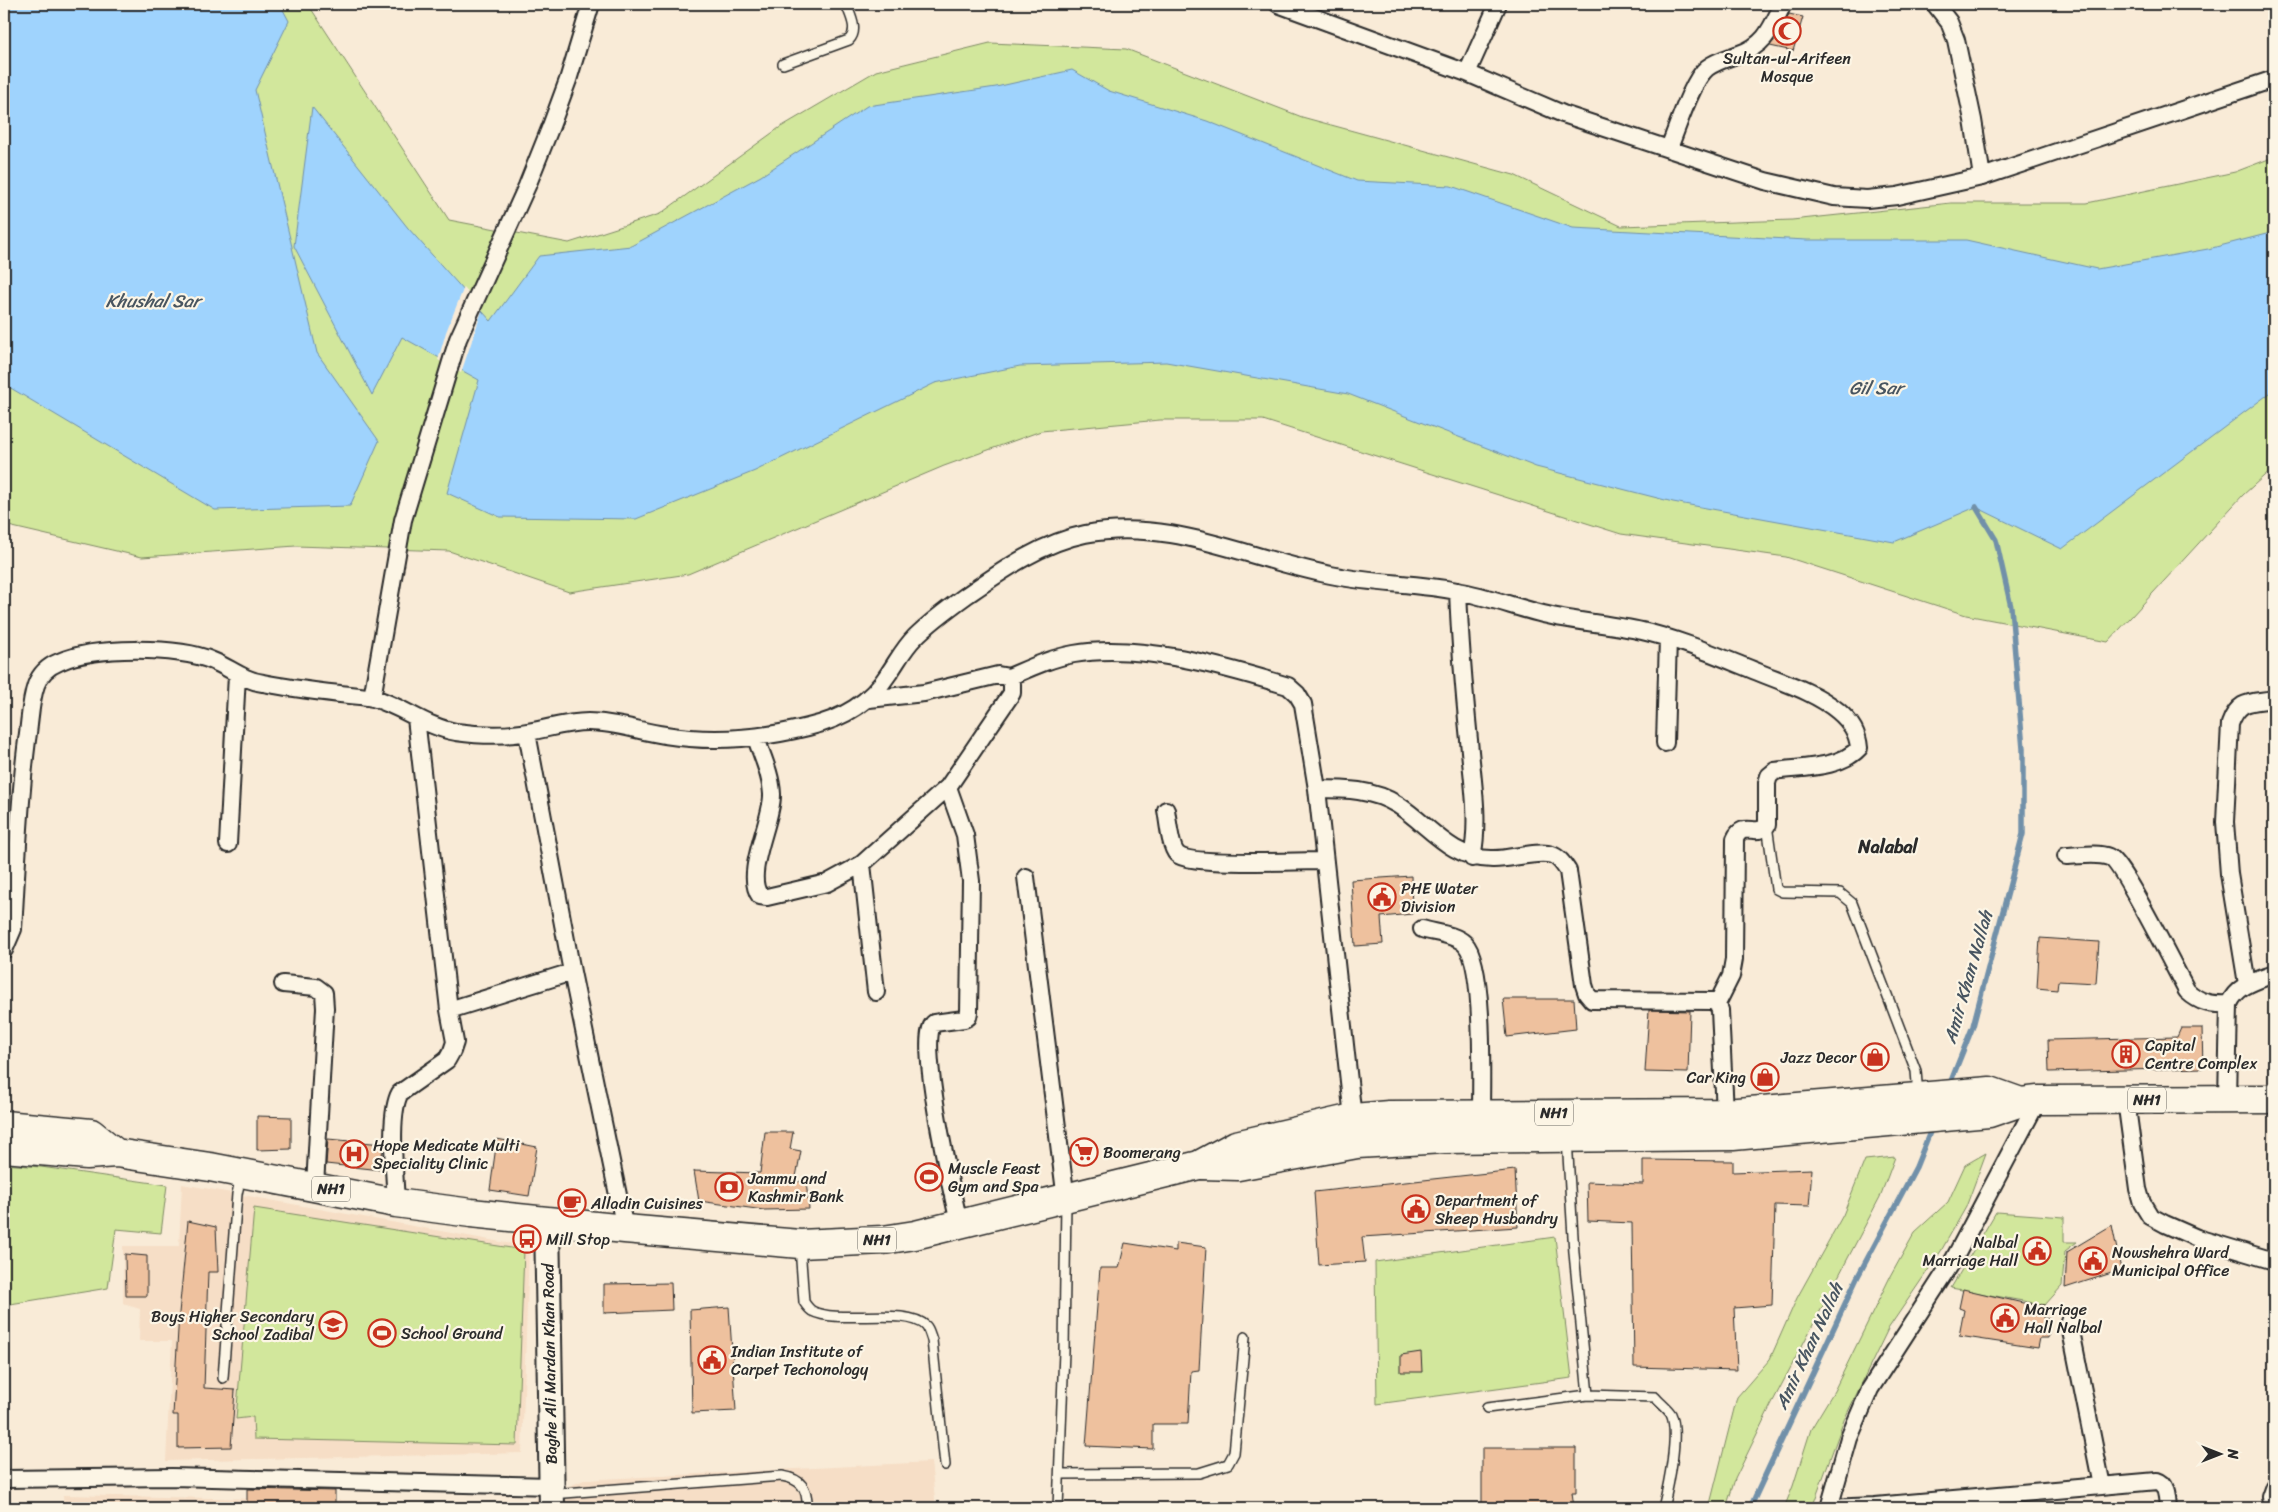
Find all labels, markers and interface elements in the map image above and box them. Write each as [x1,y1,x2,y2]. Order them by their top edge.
mosque icon: Sultan-ul-Arifeen Mosque [1772,16,1802,46]
place label: Sultan-ul-Arifeen Mosque [1723,44,1851,91]
water label: Khushal Sar [106,285,204,317]
water label: Gil Sar [1849,372,1906,404]
district label: Nalabal [1857,831,1919,863]
place label: PHE Water Division [1401,874,1479,921]
public building icon: PHE Water Division [1367,882,1397,912]
water label: Amir Khan Nallah [1933,905,2003,1048]
place label: Capital Centre Complex [2145,1031,2258,1078]
building icon: Capital Centre Complex [2111,1039,2141,1069]
shop icon: Jazz Decor [1860,1042,1890,1072]
place label: Jazz Decor [1780,1043,1857,1072]
shop icon: Car King [1750,1062,1780,1092]
place label: Car King [1686,1063,1746,1092]
road number: NH1 [2128,1088,2166,1112]
road number: NH1 [1535,1100,1573,1126]
place label: Hope Medicate Multi Speciality Clinic [373,1131,520,1178]
supermarket icon: Boomerang [1069,1137,1099,1167]
place label: Boomerang [1103,1138,1181,1167]
hospital icon: Hope Medicate Multi Speciality Clinic [339,1139,369,1169]
place label: Muscle Feast Gym and Spa [948,1154,1041,1201]
sports icon: Muscle Feast Gym and Spa [914,1162,944,1192]
place label: Jammu and Kashmir Bank [747,1164,844,1211]
bank icon: Jammu and Kashmir Bank [714,1172,744,1202]
road number: NH1 [312,1176,350,1202]
place label: Department of Sheep Husbandry [1435,1186,1558,1233]
cafe icon: Alladin Cuisines [557,1188,587,1218]
place label: Alladin Cuisines [590,1189,703,1218]
public building icon: Department of Sheep Husbandry [1401,1194,1431,1224]
bus stop icon: Mill Stop [512,1224,542,1254]
place label: Mill Stop [546,1225,610,1254]
road number: NH1 [858,1228,896,1252]
place label: Nalbal Marriage Hall [1922,1228,2018,1275]
public building icon: Nalbal Marriage Hall [2022,1236,2052,1266]
place label: Nowshehra Ward Municipal Office [2112,1238,2230,1285]
public building icon: Nowshehra Ward Municipal Office [2078,1246,2108,1276]
street label: Baghe Ali Mardan Khan Road [533,1262,566,1465]
water label: Amir Khan Nallah [1765,1276,1853,1416]
place label: Marriage Hall Nalbal [2024,1295,2102,1342]
place label: Boys Higher Secondary School Zadibal [151,1302,315,1349]
public building icon: Marriage Hall Nalbal [1990,1303,2020,1333]
school or university icon: Boys Higher Secondary School Zadibal [318,1310,348,1340]
sports icon: School Ground [367,1318,397,1348]
place label: School Ground [401,1319,504,1348]
place label: Indian Institute of Carpet Techonology [730,1337,869,1384]
public building icon: Indian Institute of Carpet Techonology [697,1345,727,1375]
north arrow [2196,1430,2246,1480]
text: N [2220,1448,2245,1459]

